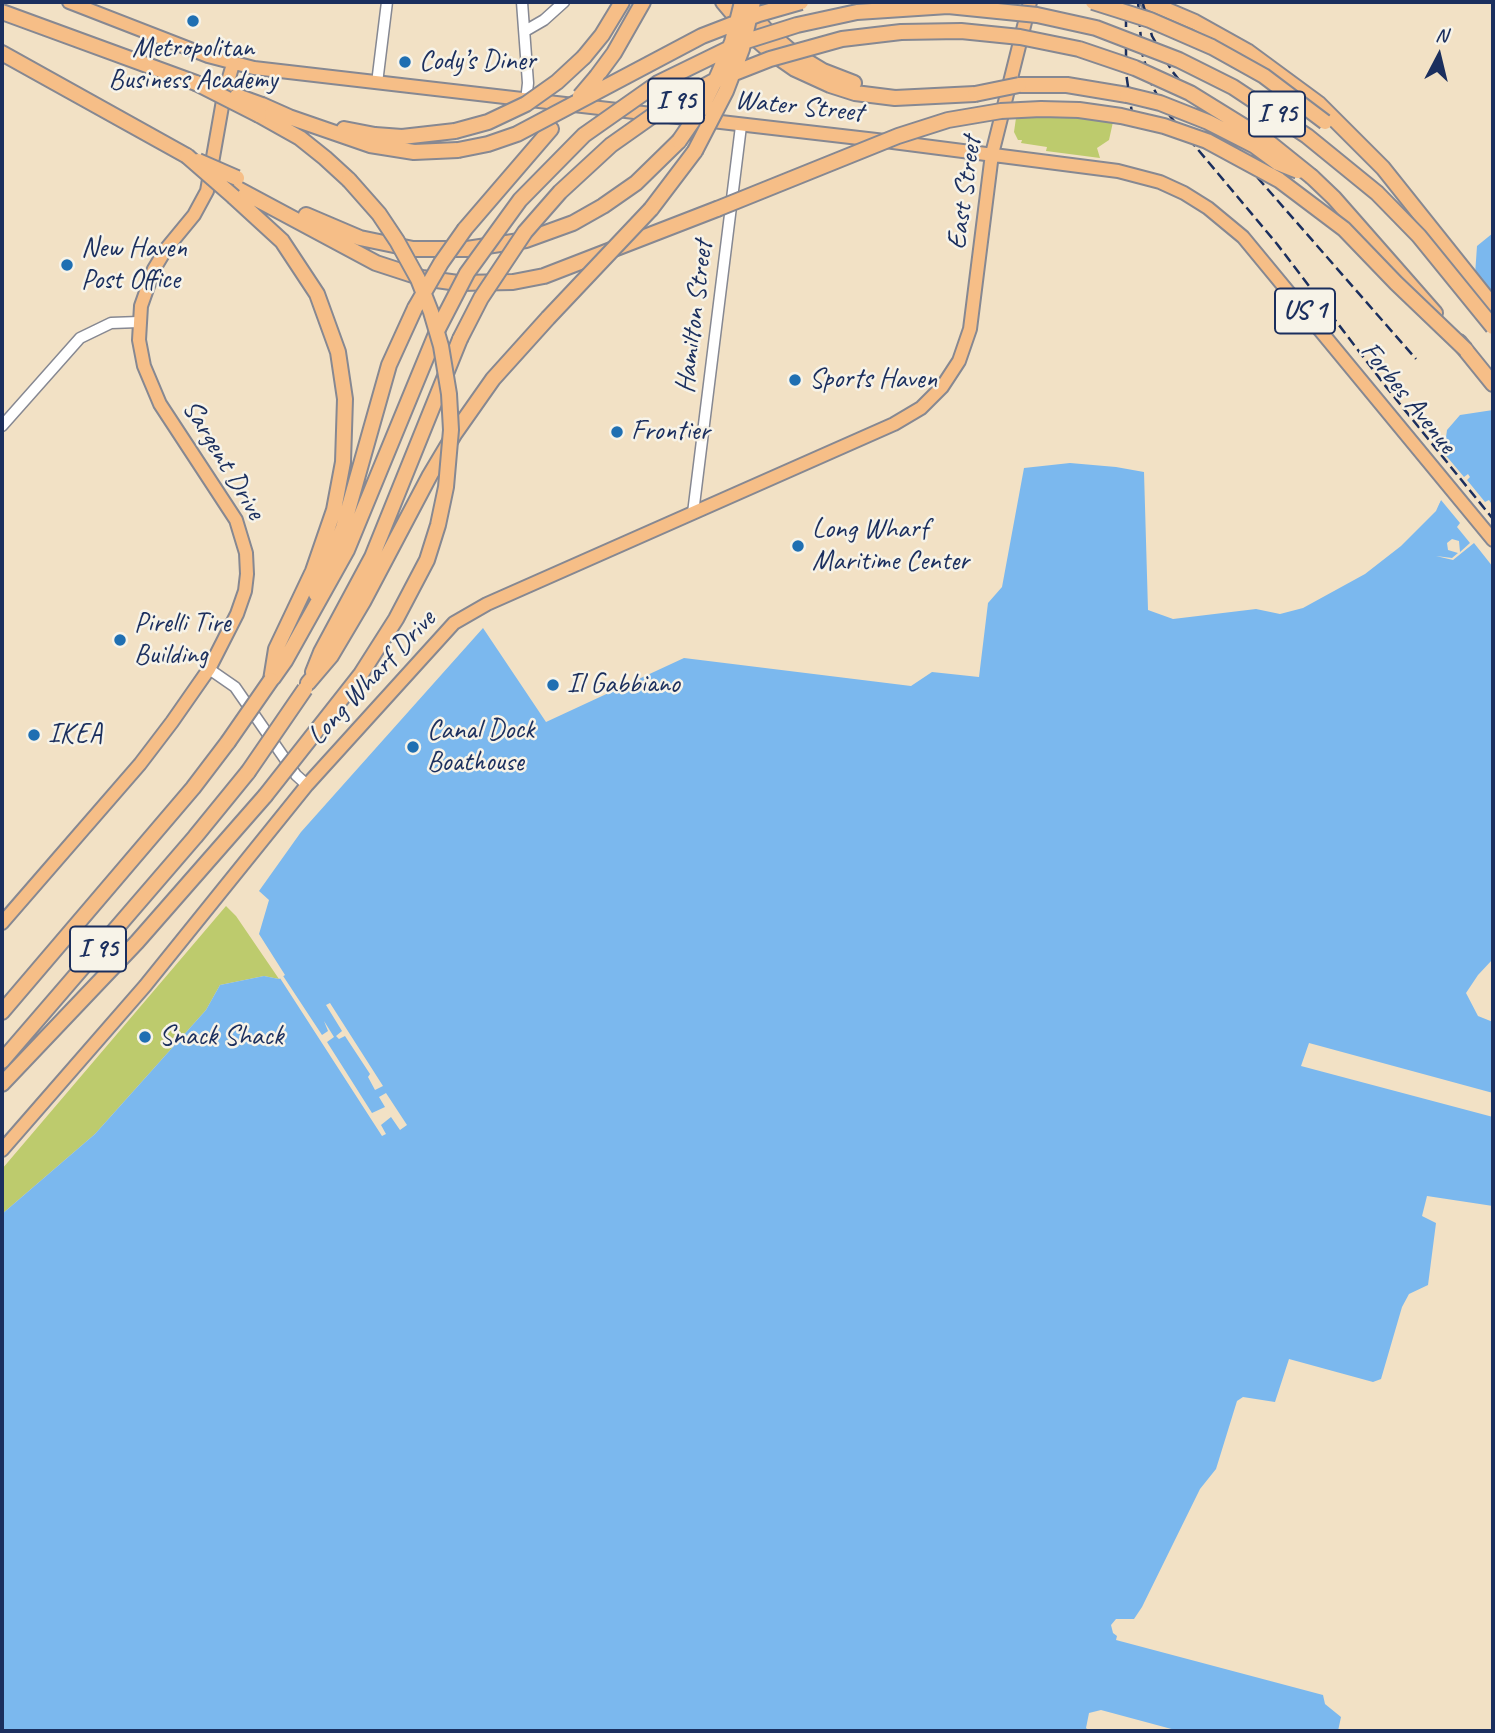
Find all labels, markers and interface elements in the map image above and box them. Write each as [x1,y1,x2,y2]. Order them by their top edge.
marker: Metropolitan Business Academy [185,13,201,29]
north arrow [1404,21,1474,91]
text: N [1434,23,1449,48]
place label: Metropolitan Business Academy [109,32,277,98]
place label: Cody’s Diner [419,45,536,79]
marker: Cody’s Diner [397,54,413,70]
road number: I 95 [648,78,704,124]
street label: Water Street [733,84,865,130]
road number: I 95 [1249,91,1305,136]
street label: East Street [940,134,990,252]
place label: New Haven Post Office [81,232,187,298]
street label: Hamilton Street [669,239,721,395]
marker: New Haven Post Office [59,257,75,273]
road number: US 1 [1275,288,1335,334]
street label: Forbes Avenue [1353,335,1463,461]
place label: Sports Haven [809,363,937,397]
marker: Sports Haven [787,372,803,388]
street label: Sargent Drive [174,394,272,526]
place label: Frontier [631,415,710,449]
marker: Frontier [609,424,625,440]
place label: Long Wharf Maritime Center [812,513,969,579]
marker: Long Wharf Maritime Center [790,538,806,554]
street label: Long Wharf Drive [301,603,443,753]
place label: Pirelli Tire Building [134,607,230,673]
marker: Pirelli Tire Building [112,632,128,648]
place label: Il Gabbiano [567,668,680,702]
marker: Il Gabbiano [545,677,561,693]
place label: Canal Dock Boathouse [427,714,534,780]
place label: IKEA [48,718,102,752]
marker: IKEA [26,727,42,743]
marker: Canal Dock Boathouse [405,739,421,755]
road number: I 95 [70,926,126,972]
place label: Snack Shack [159,1020,283,1054]
marker: Snack Shack [137,1029,153,1045]

